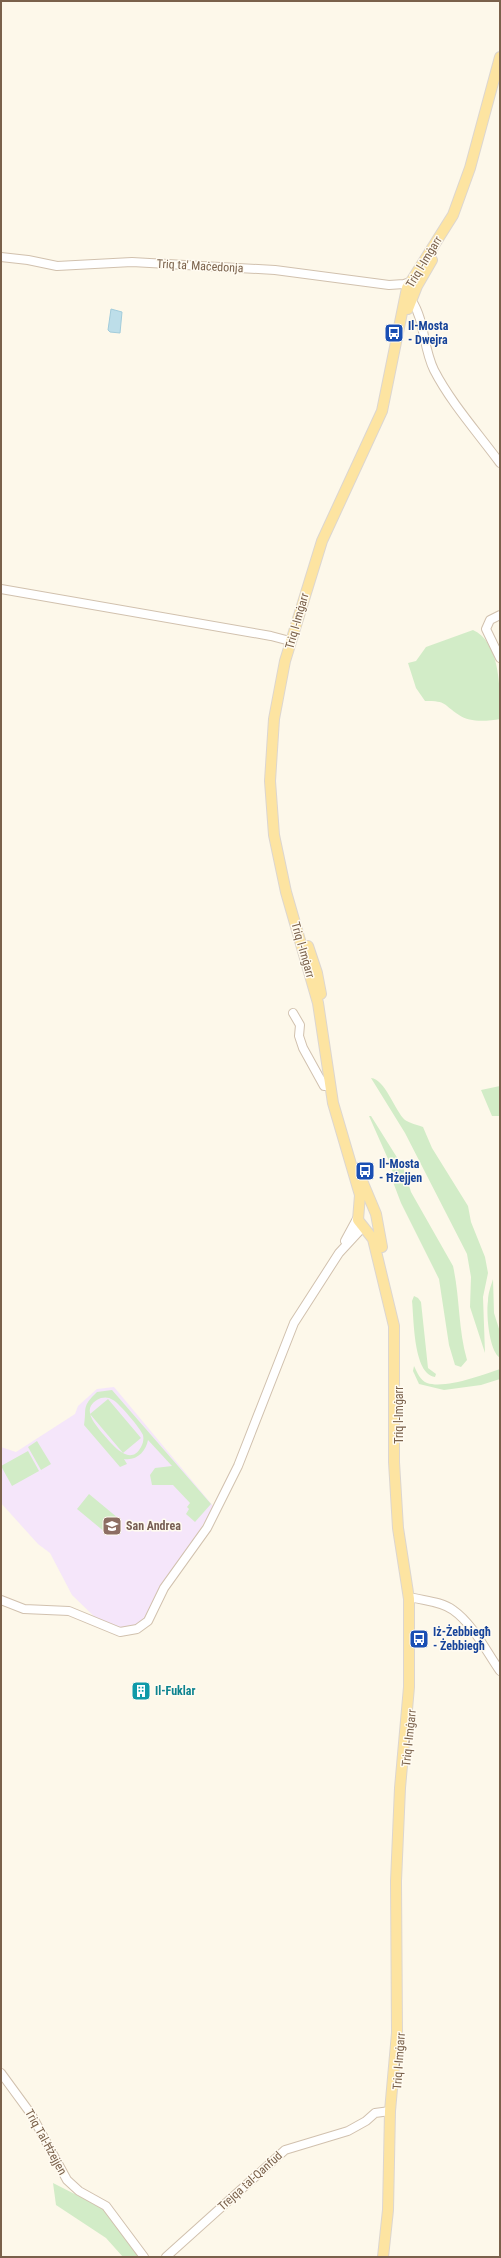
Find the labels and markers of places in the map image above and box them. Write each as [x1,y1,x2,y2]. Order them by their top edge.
place label: Il-Mosta - Dwejra [408,319,449,347]
bus stop icon: Il-Mosta - Dwejra [383,322,405,344]
place label: Il-Mosta - Ħżejjen [379,1157,422,1185]
bus stop icon: Il-Mosta - Ħżejjen [354,1160,376,1182]
school or university icon: San Andrea [101,1515,123,1537]
place label: San Andrea [126,1519,181,1533]
place label: Iż-Żebbiegħ - Żebbiegħ [433,1624,491,1653]
bus stop icon: Iż-Żebbiegħ - Żebbiegħ [408,1628,430,1650]
building icon: Il-Fuklar [130,1680,152,1702]
place label: Il-Fuklar [155,1684,195,1698]

